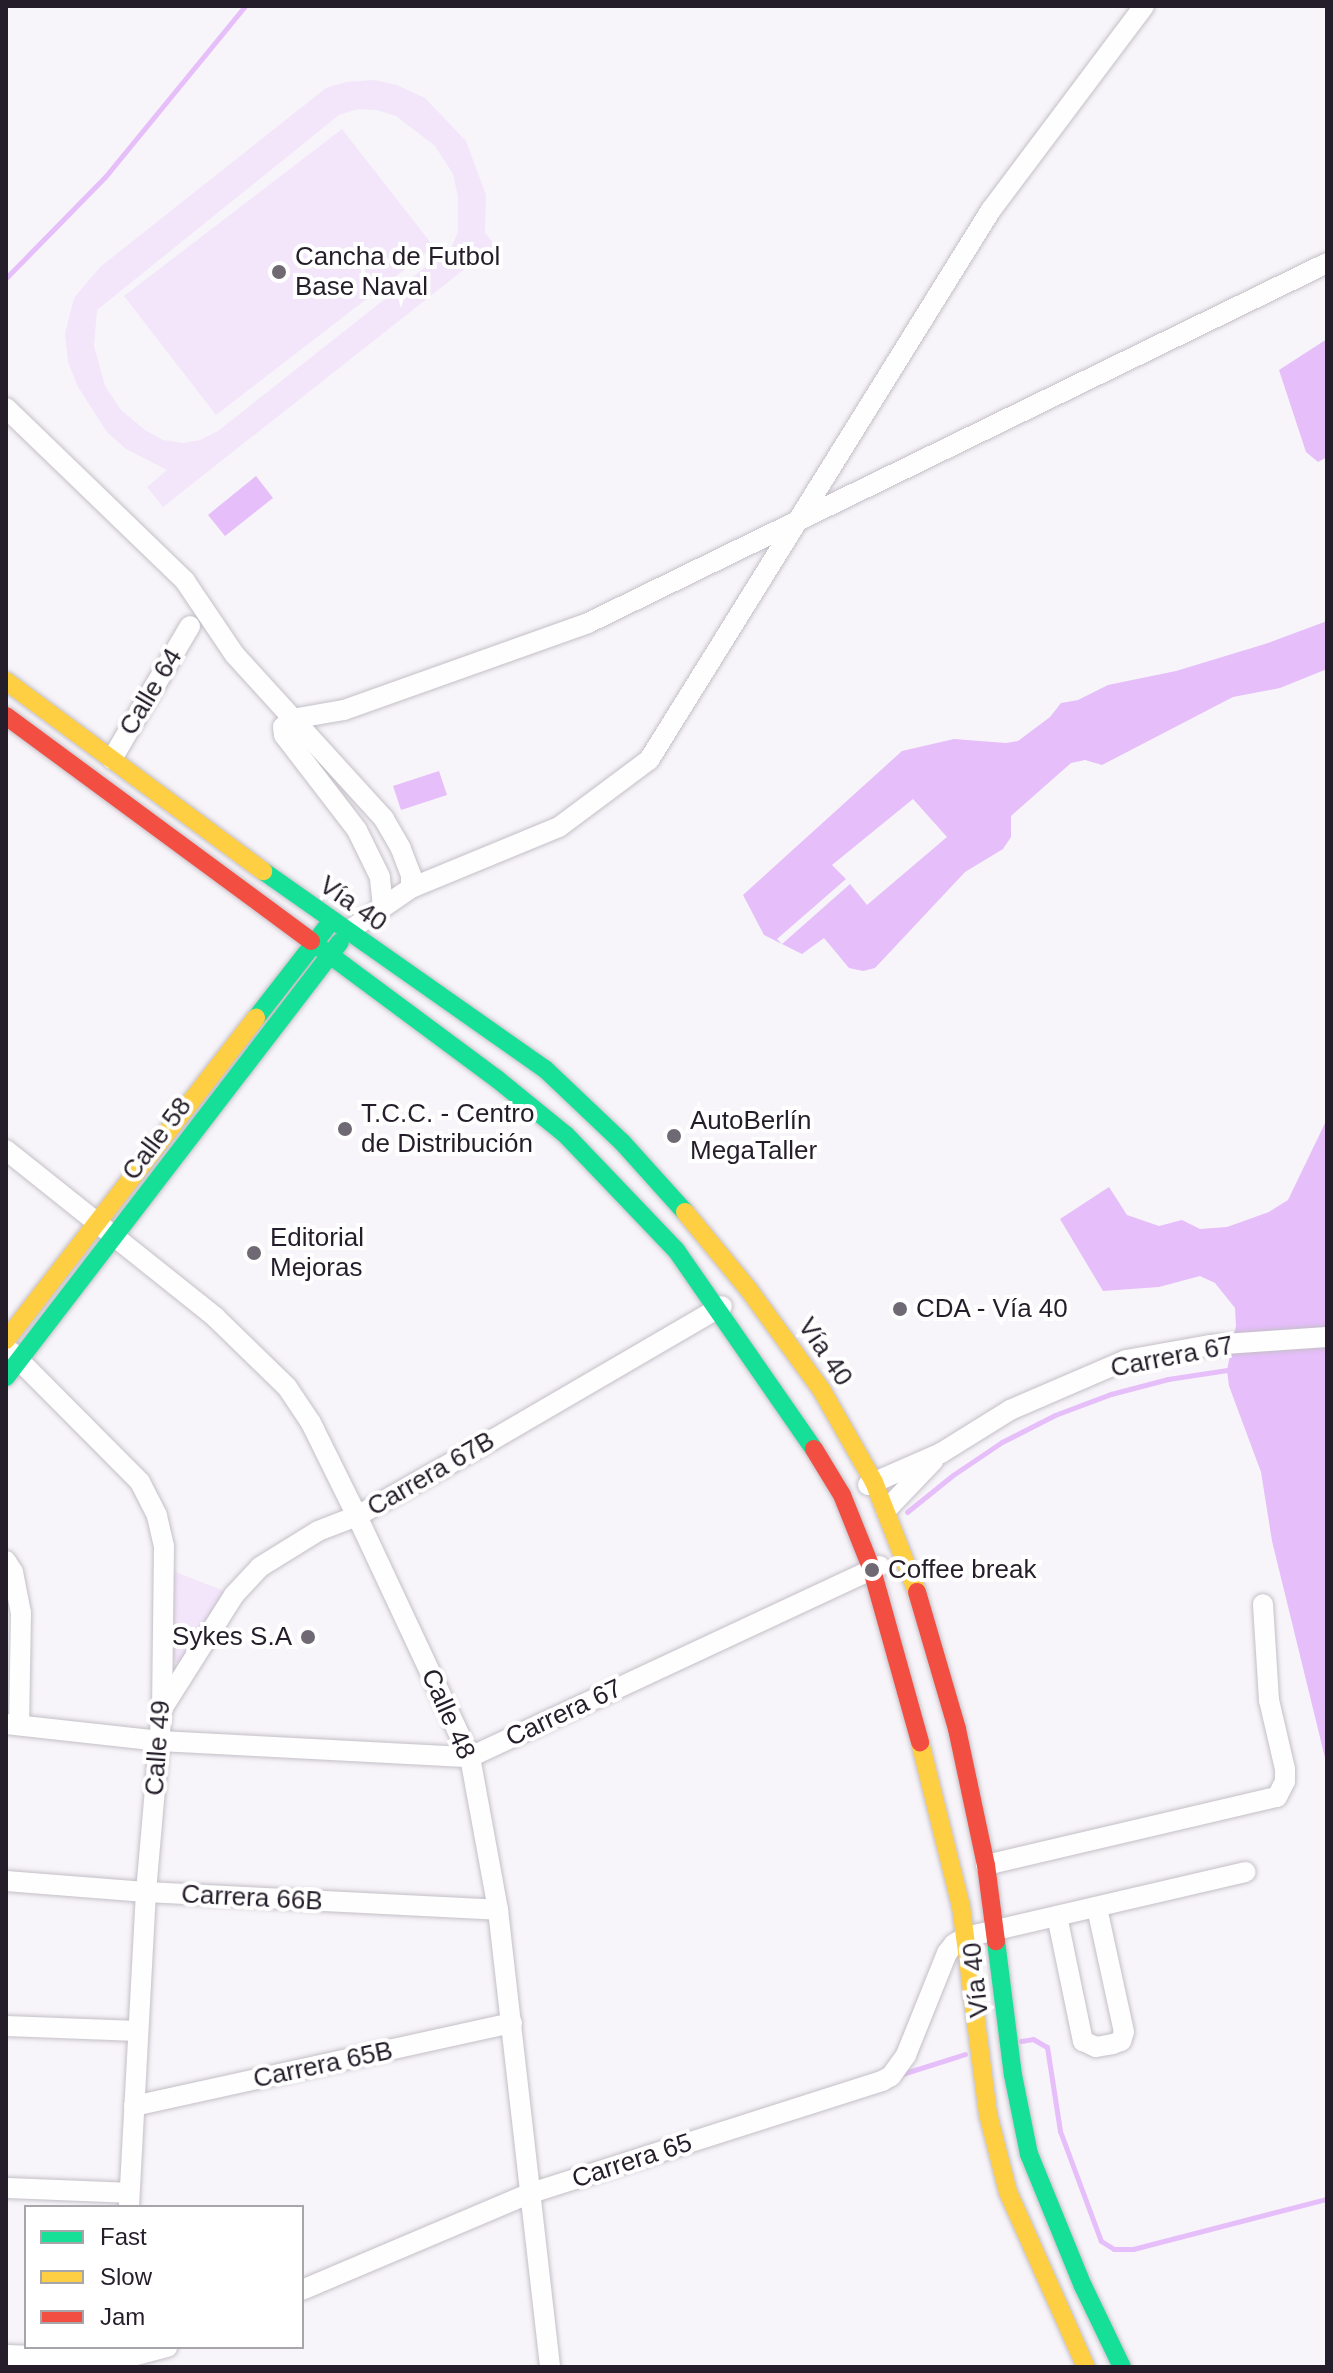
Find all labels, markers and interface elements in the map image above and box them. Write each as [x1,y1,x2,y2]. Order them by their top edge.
place label: Cancha de Futbol Base Naval [295,241,500,302]
marker: Cancha de Futbol Base Naval [270,263,288,281]
street label: Calle 64 [113,643,189,741]
street label: Vía 40 [313,870,393,938]
street label: Calle 58 [116,1092,198,1186]
place label: T.C.C. - Centro de Distribución [361,1098,534,1160]
place label: AutoBerlín MegaTaller [690,1105,817,1166]
marker: T.C.C. - Centro de Distribución [336,1120,354,1138]
marker: AutoBerlín MegaTaller [665,1127,683,1145]
place label: Editorial Mejoras [270,1222,364,1284]
marker: Editorial Mejoras [245,1244,263,1262]
place label: CDA - Vía 40 [916,1293,1069,1325]
marker: CDA - Vía 40 [891,1300,909,1318]
street label: Vía 40 [791,1312,859,1392]
street label: Carrera 67 [1108,1330,1236,1384]
street label: Carrera 67B [362,1425,500,1523]
place label: Coffee break [888,1554,1036,1586]
marker: Coffee break [863,1561,881,1579]
place label: Sykes S.A [172,1621,292,1653]
marker: Sykes S.A [299,1628,317,1646]
street label: Calle 48 [414,1664,482,1764]
street label: Carrera 67 [501,1673,627,1753]
street label: Calle 49 [139,1699,177,1797]
street label: Carrera 66B [180,1879,324,1917]
street label: Vía 40 [957,1941,995,2019]
street label: Carrera 65B [250,2035,396,2095]
street label: Carrera 65 [568,2127,696,2195]
legend [24,2205,304,2349]
text: Fast [100,2223,147,2250]
text: Slow [100,2263,152,2290]
text: Jam [100,2303,145,2330]

